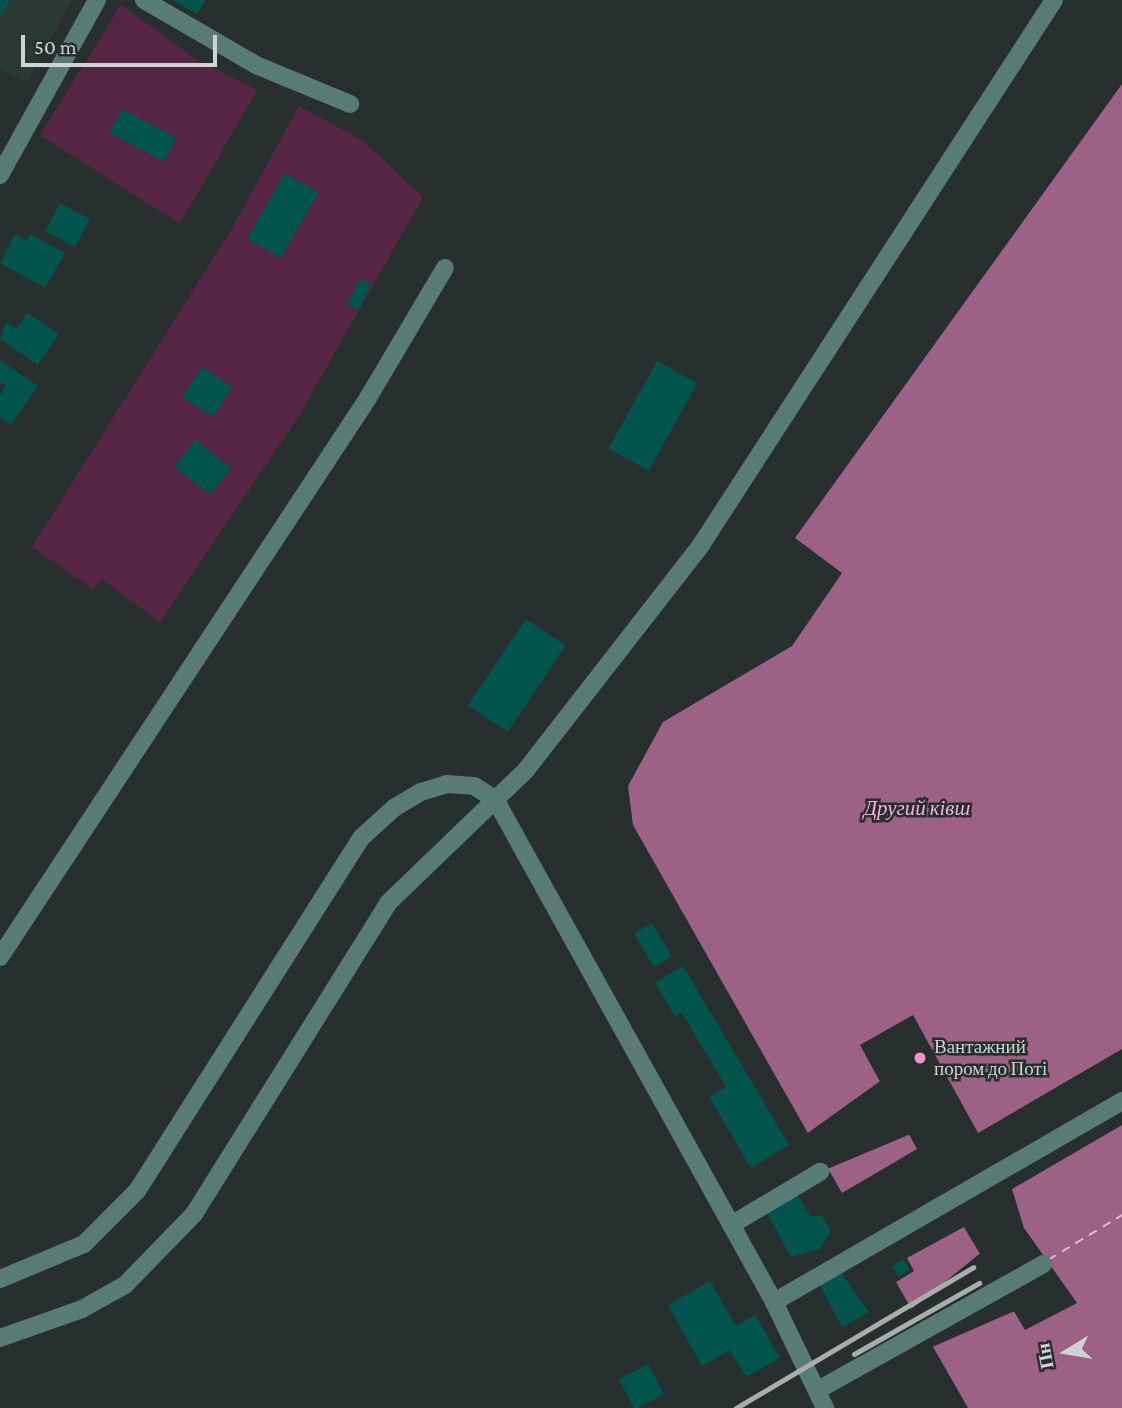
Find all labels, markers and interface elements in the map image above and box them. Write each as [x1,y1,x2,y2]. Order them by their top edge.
scale bar [24,21,220,65]
text: 50 m [34,35,77,59]
water label: Другий ківш [864,795,970,821]
place label: Вантажний пором до Поті [934,1036,1047,1080]
marker: Вантажний пором до Поті [912,1050,928,1066]
north arrow [1031,1317,1101,1387]
text: Пн [1032,1341,1058,1371]

